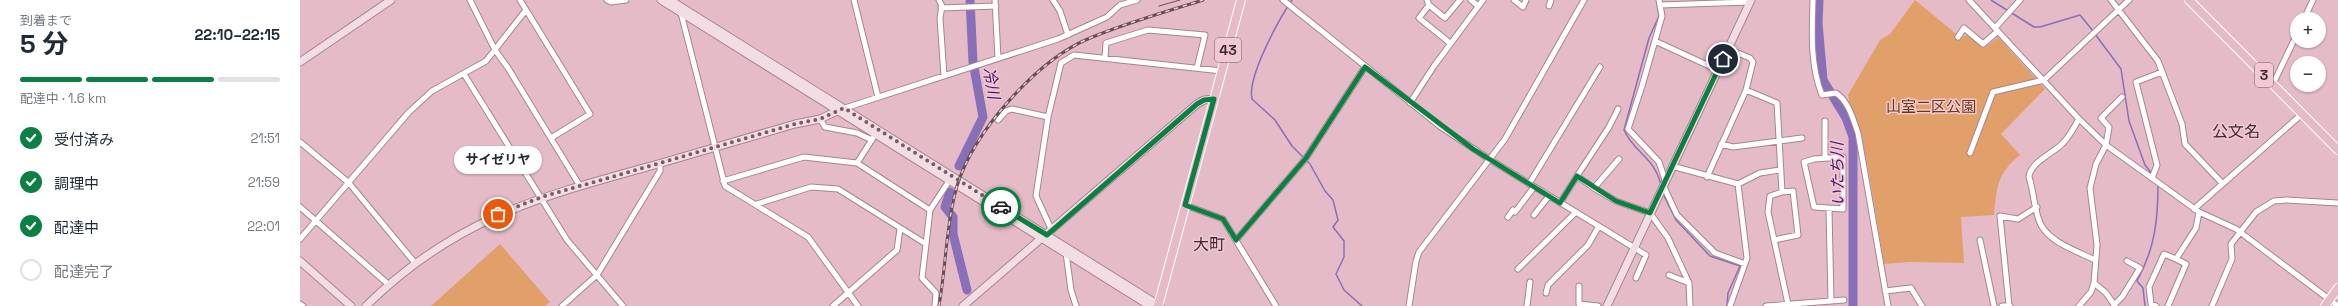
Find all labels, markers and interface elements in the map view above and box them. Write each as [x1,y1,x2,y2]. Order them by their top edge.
text: 到着まで [20,12,72,29]
map controls [2290,12,2326,92]
button: + [2290,12,2326,48]
text: 22:10–22:15 [194,25,280,44]
text: 5 分 [20,27,68,61]
road number: 43 [1215,38,1241,62]
pin [1706,42,1740,76]
icon: home [1712,48,1734,70]
button: − [2290,56,2326,92]
road number: 3 [2255,63,2273,87]
water label: 冷川 [978,65,1005,103]
text: 配達中 · 1.6 km [20,90,106,107]
park label: 山室二区公園 [1886,97,1976,116]
district label: 公文名 [2212,121,2260,142]
icon: check [20,127,42,149]
text: 受付済み [54,130,114,149]
text: 21:51 [250,130,280,147]
water label: いたち川 [1826,140,1849,206]
callout: サイゼリヤ [454,146,542,174]
text: サイゼリヤ [465,151,531,168]
icon: check [20,171,42,193]
text: 調理中 [54,174,99,193]
text: 21:59 [248,174,280,191]
courier [981,187,1021,227]
icon: car [990,196,1012,218]
pin [481,197,515,231]
icon: bag [487,203,509,225]
icon: check [20,215,42,237]
text: 配達中 [54,218,99,237]
text: 22:01 [247,218,280,235]
district label: 大町 [1193,234,1225,255]
text: 配達完了 [54,262,114,281]

